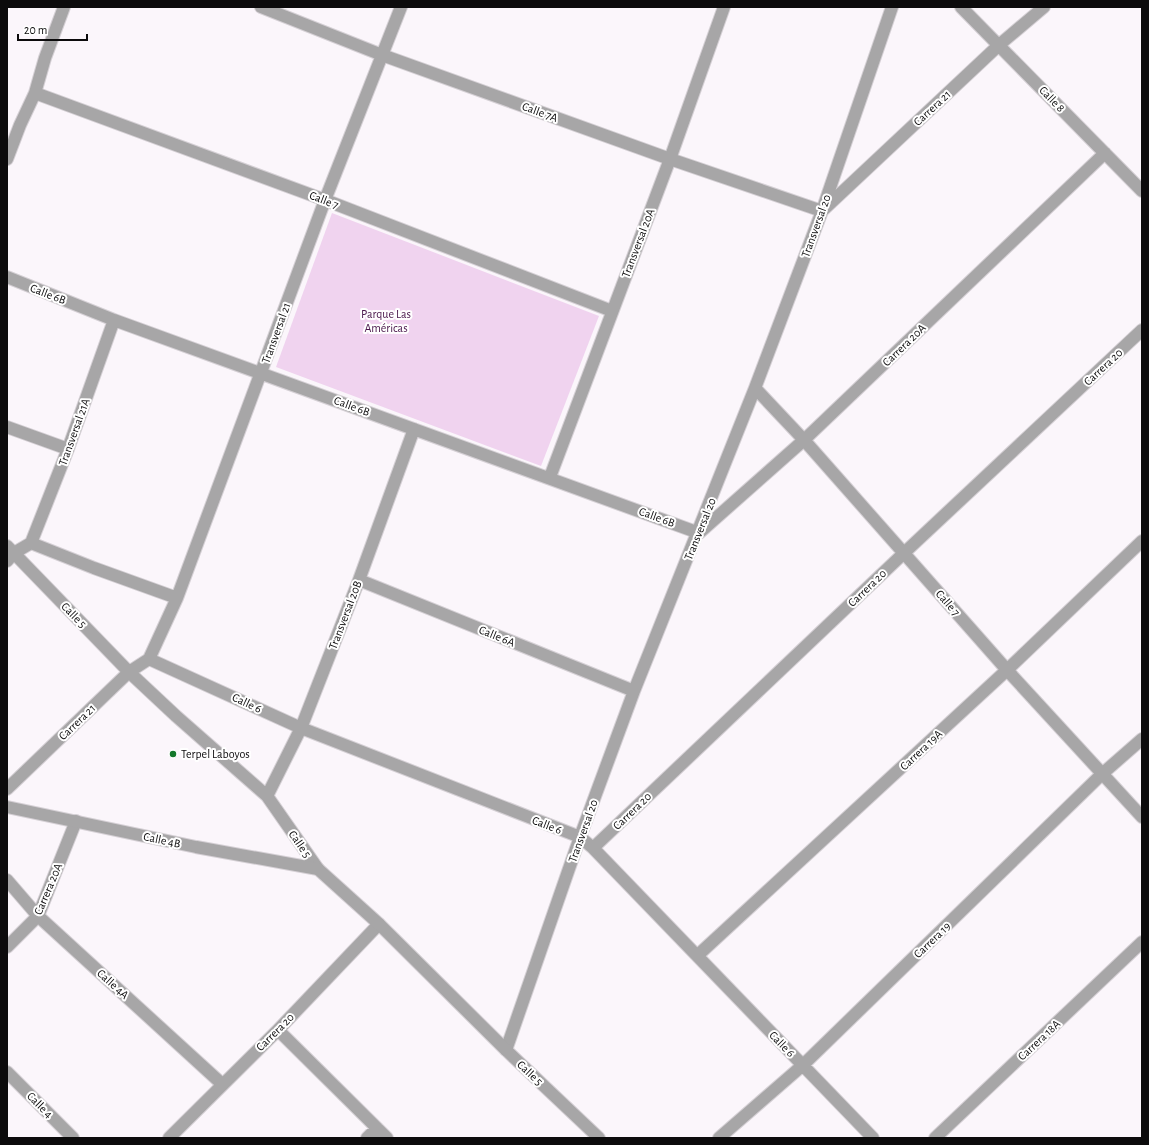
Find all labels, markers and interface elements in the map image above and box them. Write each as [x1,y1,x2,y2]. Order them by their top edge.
scale bar [18,16,87,42]
text: 20 m [24,24,47,36]
street label: Calle 8 [1037,84,1067,115]
street label: Carrera 21 [911,88,953,128]
street label: Calle 7A [520,100,560,124]
street label: Calle 7 [308,189,340,211]
street label: Transversal 20 [799,193,833,259]
street label: Transversal 20A [619,207,657,279]
street label: Calle 6B [28,282,68,306]
street label: Transversal 21 [259,301,293,365]
park label: Parque Las Américas [361,308,411,334]
street label: Carrera 20A [880,322,928,368]
street label: Carrera 20 [1081,346,1125,388]
street label: Calle 6B [332,394,372,418]
street label: Transversal 21A [56,397,92,467]
street label: Transversal 20 [682,496,718,562]
street label: Calle 6B [637,505,677,529]
street label: Carrera 20 [846,567,888,609]
street label: Transversal 20B [326,579,364,651]
street label: Calle 7 [934,588,962,618]
street label: Calle 5 [59,600,89,630]
street label: Calle 6A [477,623,517,649]
street label: Calle 6 [230,691,264,715]
street label: Carrera 21 [56,702,98,742]
street label: Carrera 19A [898,728,944,772]
place label: Terpel Laboyos [181,748,250,761]
marker: Terpel Laboyos [168,749,178,759]
street label: Carrera 20 [611,790,653,832]
street label: Transversal 20 [566,798,600,864]
street label: Calle 6 [530,814,564,836]
street label: Calle 5 [286,828,314,860]
street label: Calle 4B [142,830,182,850]
street label: Carrera 20A [32,861,64,917]
street label: Carrera 19 [911,919,953,960]
street label: Calle 4A [95,967,131,1001]
street label: Carrera 20 [254,1011,296,1053]
street label: Carrera 18A [1016,1018,1063,1062]
street label: Calle 6 [767,1029,797,1060]
street label: Calle 5 [515,1058,545,1088]
street label: Calle 4 [25,1090,55,1120]

